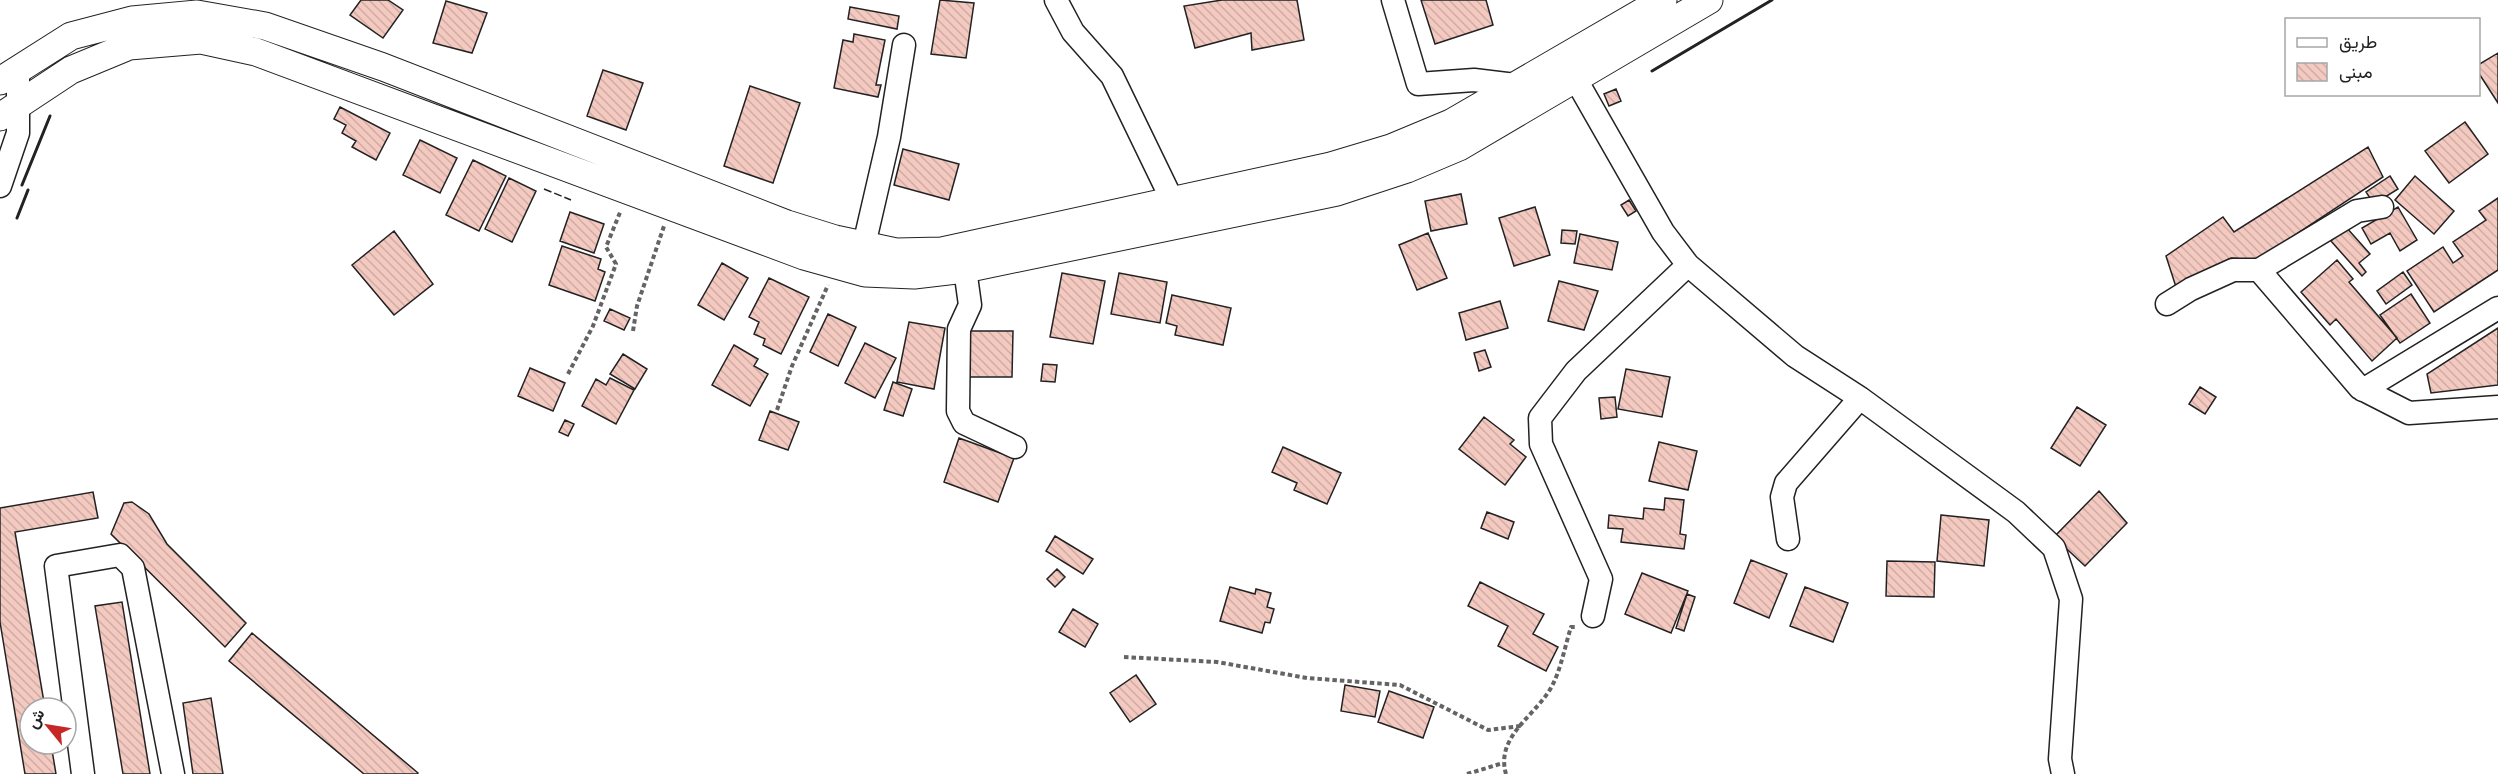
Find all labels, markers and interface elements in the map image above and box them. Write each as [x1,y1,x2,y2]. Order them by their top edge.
legend [2285,18,2480,96]
text: طريق [2339,31,2377,53]
text: مبنى [2339,61,2373,83]
north arrow [18,696,78,756]
text: ش [22,706,48,732]

